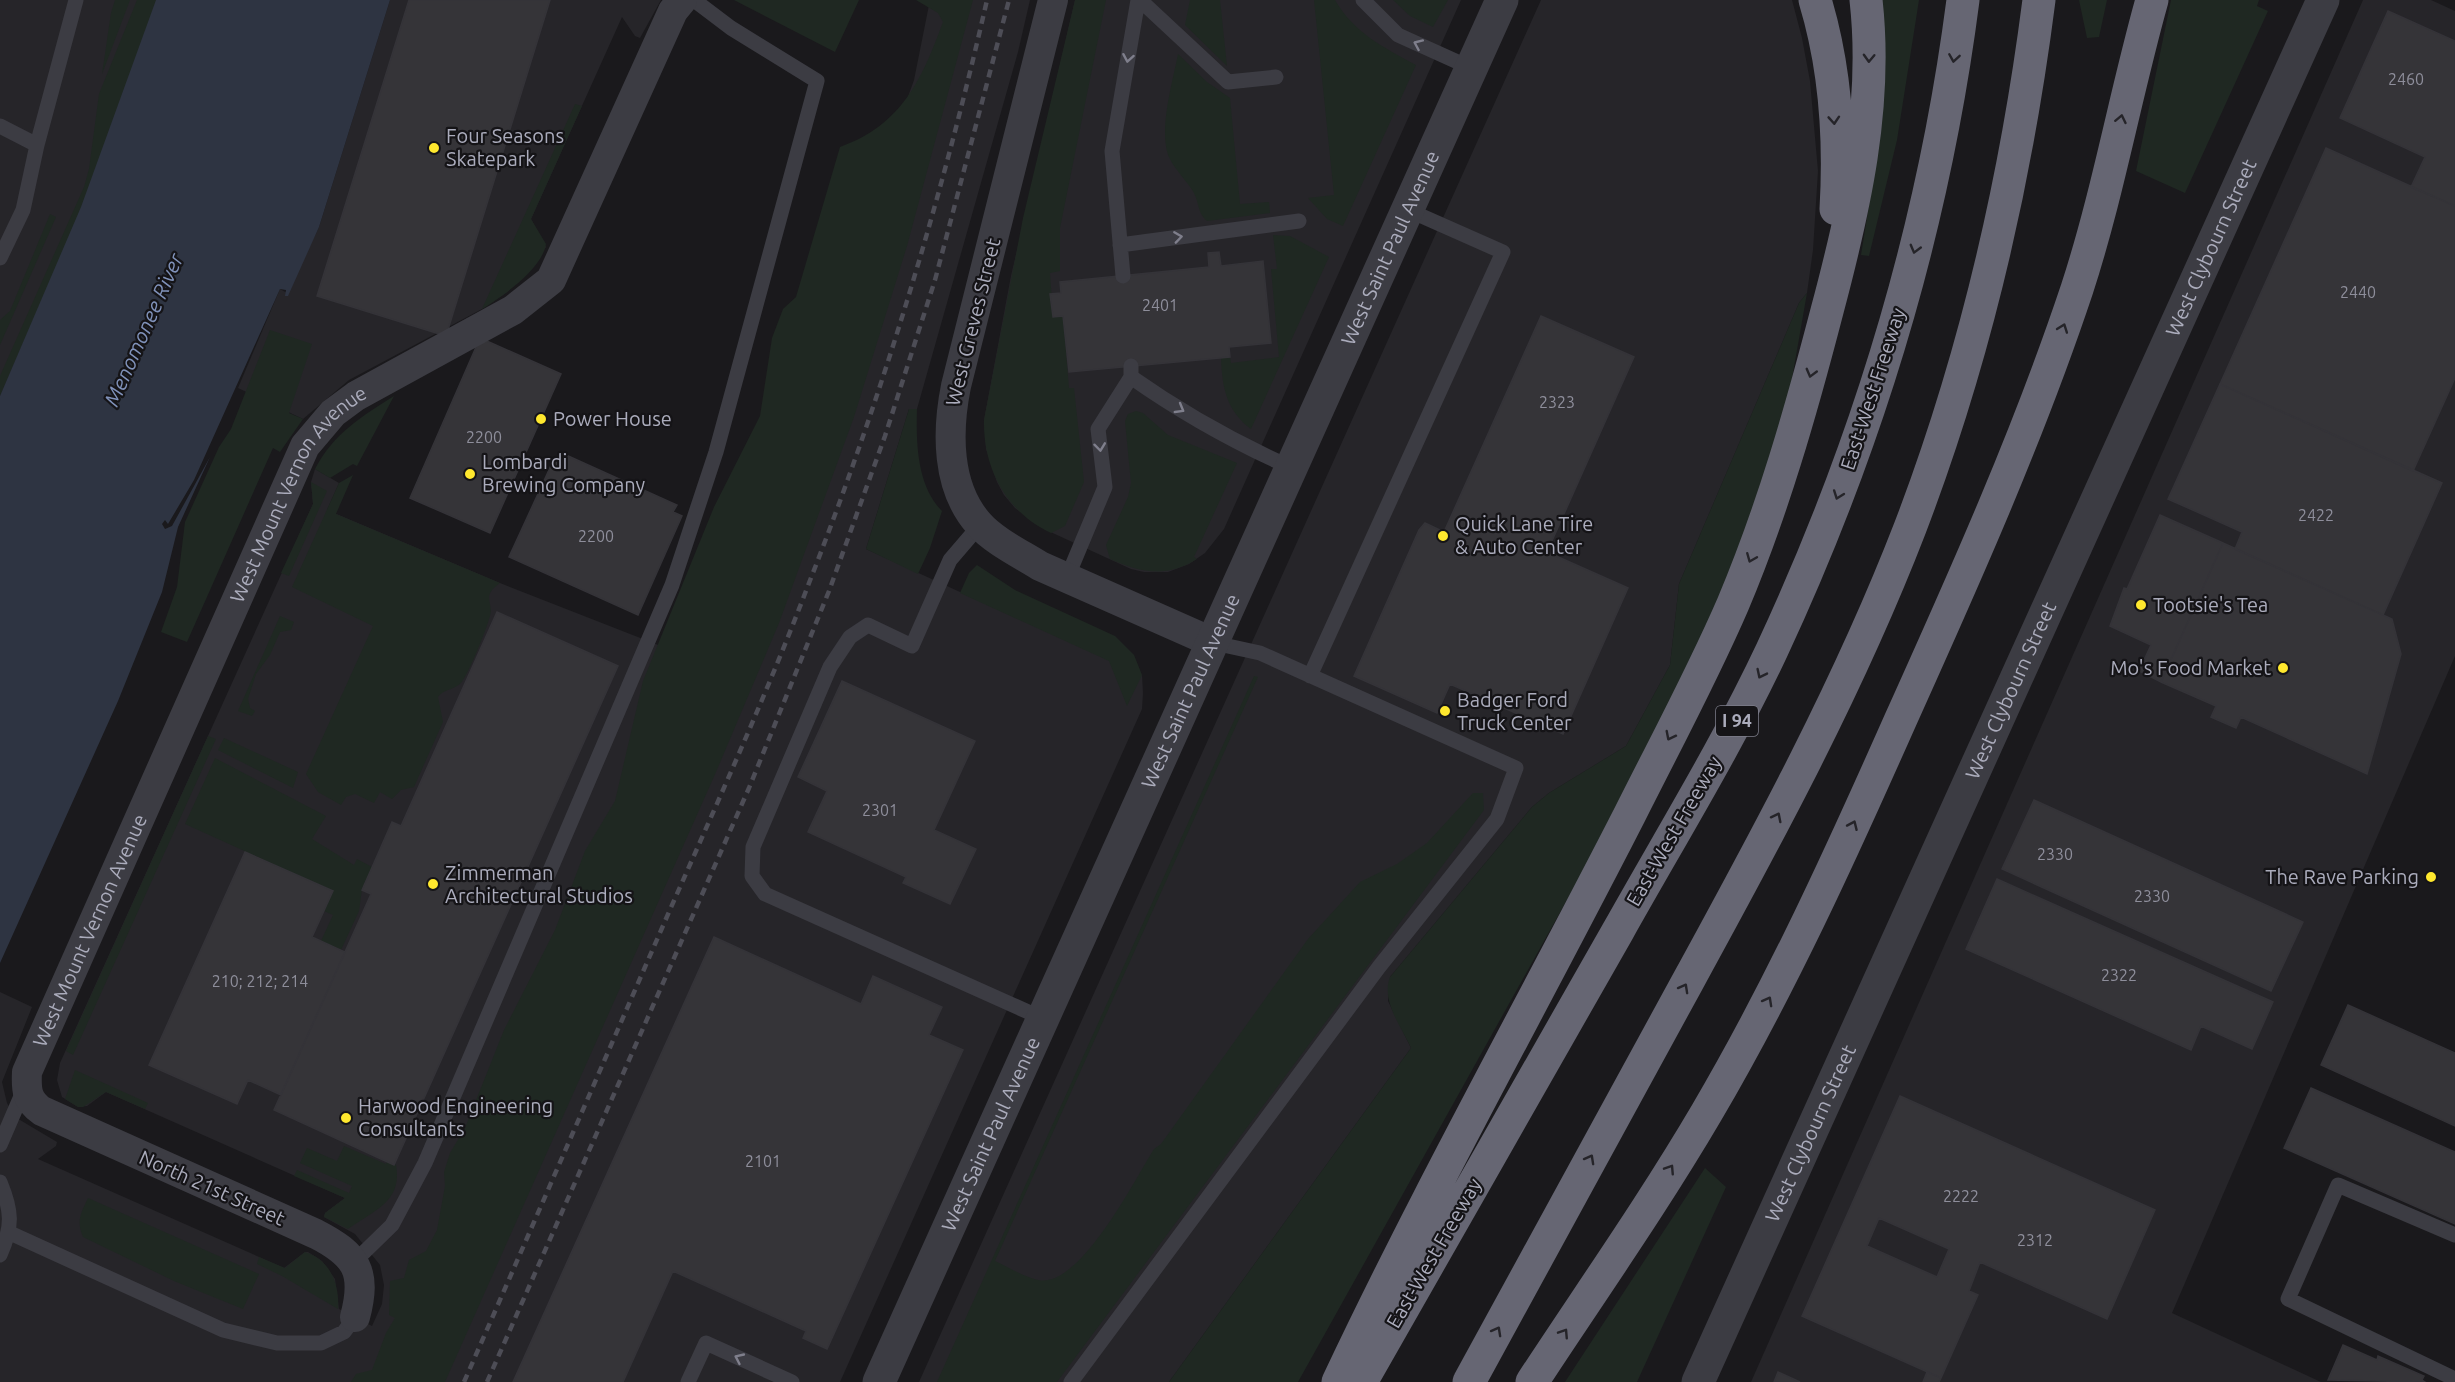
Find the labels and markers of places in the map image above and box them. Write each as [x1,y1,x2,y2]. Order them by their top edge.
place label: Four Seasons Skatepark [446,124,564,170]
marker: Four Seasons Skatepark [427,141,441,155]
place label: Power House [553,407,672,430]
marker: Power House [534,412,548,426]
place label: Lombardi Brewing Company [482,450,646,496]
marker: Lombardi Brewing Company [463,467,477,481]
place label: Quick Lane Tire & Auto Center [1455,512,1593,558]
marker: Quick Lane Tire & Auto Center [1436,529,1450,543]
place label: Tootsie's Tea [2153,593,2268,616]
marker: Tootsie's Tea [2134,598,2148,612]
place label: Mo's Food Market [2110,656,2271,679]
marker: Mo's Food Market [2276,661,2290,675]
place label: Badger Ford Truck Center [1457,688,1572,734]
marker: Badger Ford Truck Center [1438,704,1452,718]
place label: Zimmerman Architectural Studios [445,861,633,907]
place label: The Rave Parking [2265,865,2419,888]
marker: The Rave Parking [2424,870,2438,884]
marker: Zimmerman Architectural Studios [426,877,440,891]
place label: Harwood Engineering Consultants [358,1094,553,1140]
marker: Harwood Engineering Consultants [339,1111,353,1125]

